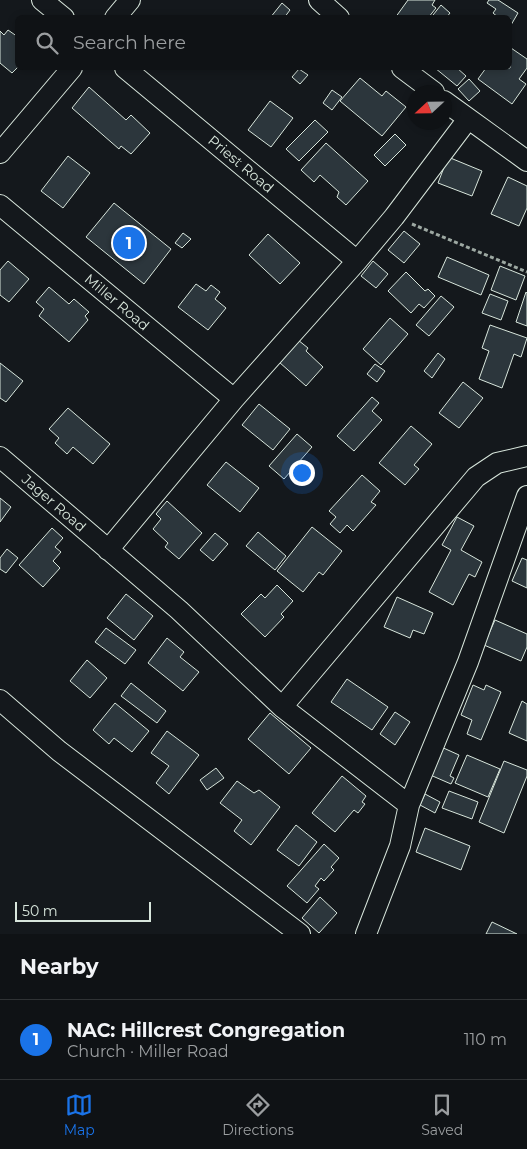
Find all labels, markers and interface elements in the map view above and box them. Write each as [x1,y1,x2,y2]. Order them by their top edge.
search box [15,15,512,70]
icon: search [33,29,61,57]
text: Search here [73,31,186,54]
north arrow [407,85,452,130]
street label: Priest Road [204,131,278,197]
pin: 1 [113,224,145,262]
street label: Miller Road [81,270,153,334]
your location [289,460,315,486]
street label: Jager Road [17,470,90,536]
scale bar [15,899,151,922]
text: 50 m [22,902,58,920]
text: Nearby [20,954,99,979]
text: NAC: Hillcrest Congregation [67,1019,345,1042]
text: 1 [33,1030,39,1049]
text: 110 m [464,1030,507,1049]
text: Church · Miller Road [67,1042,229,1061]
tab: Map [64,1091,95,1139]
tab: Directions [222,1091,294,1139]
tab: Saved [421,1091,463,1139]

